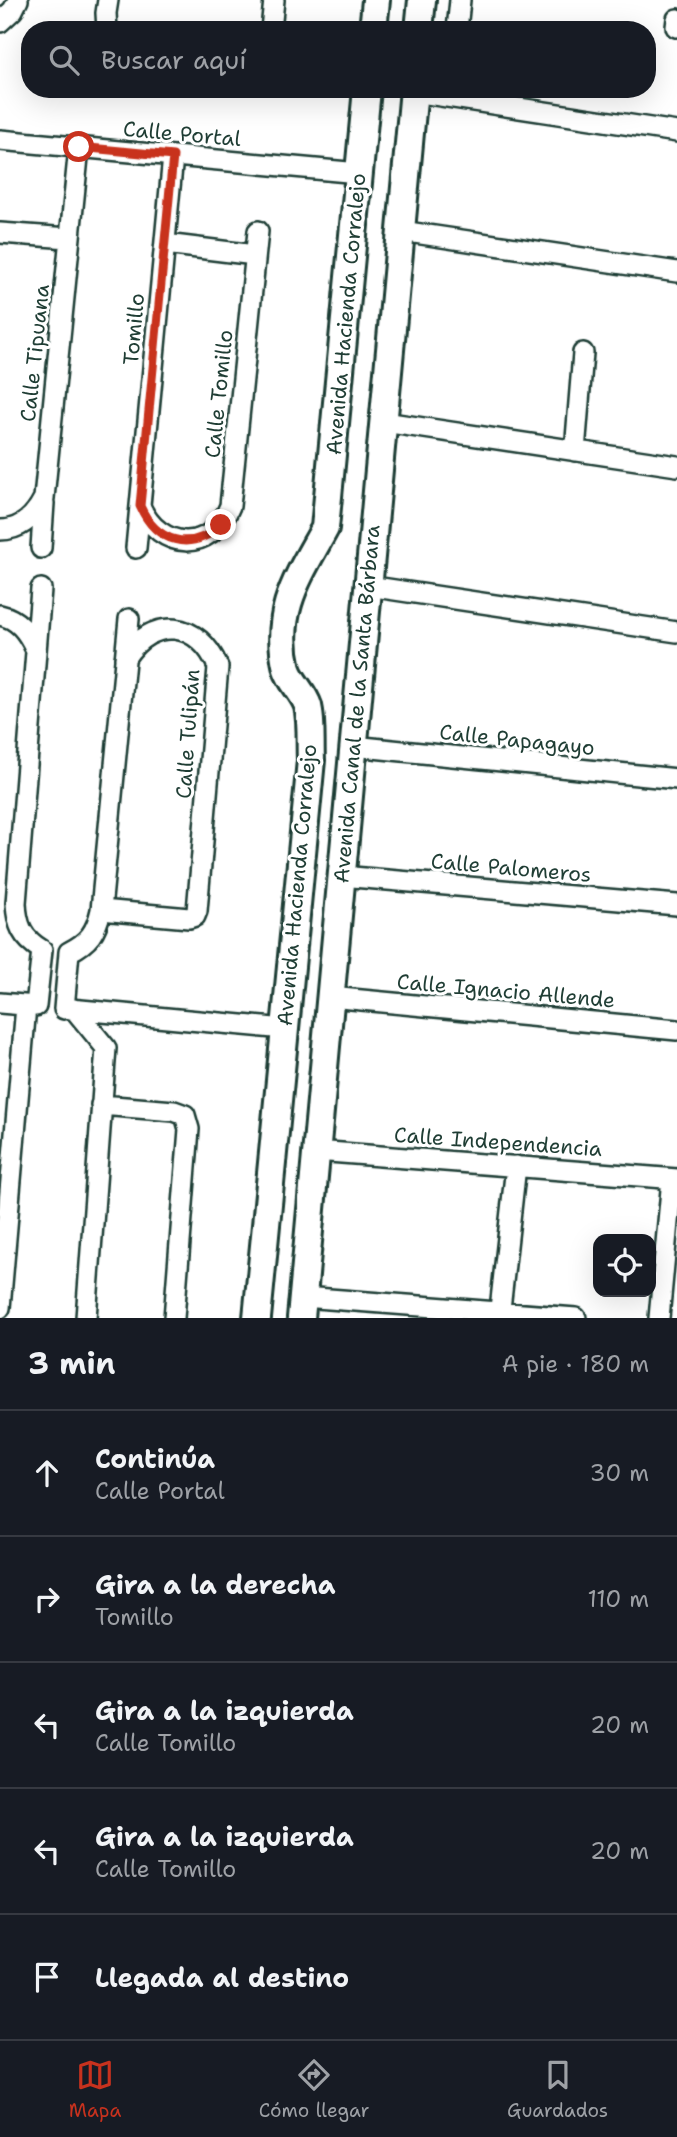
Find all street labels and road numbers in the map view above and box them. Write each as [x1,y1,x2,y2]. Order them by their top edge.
street label: Calle Portal [122,115,243,153]
street label: Avenida Hacienda Corralejo [320,172,372,456]
street label: Calle Tipuana [14,283,56,423]
street label: Tomillo [117,292,151,366]
street label: Calle Tomillo [198,328,240,460]
street label: Avenida Canal de la Santa Bárbara [327,524,387,884]
street label: Calle Tulipán [170,668,207,800]
street label: Calle Papagayo [438,718,596,762]
street label: Avenida Hacienda Corralejo [271,743,323,1027]
street label: Calle Palomeros [430,847,592,889]
street label: Calle Ignacio Allende [396,968,616,1014]
street label: Calle Independencia [393,1121,603,1163]

